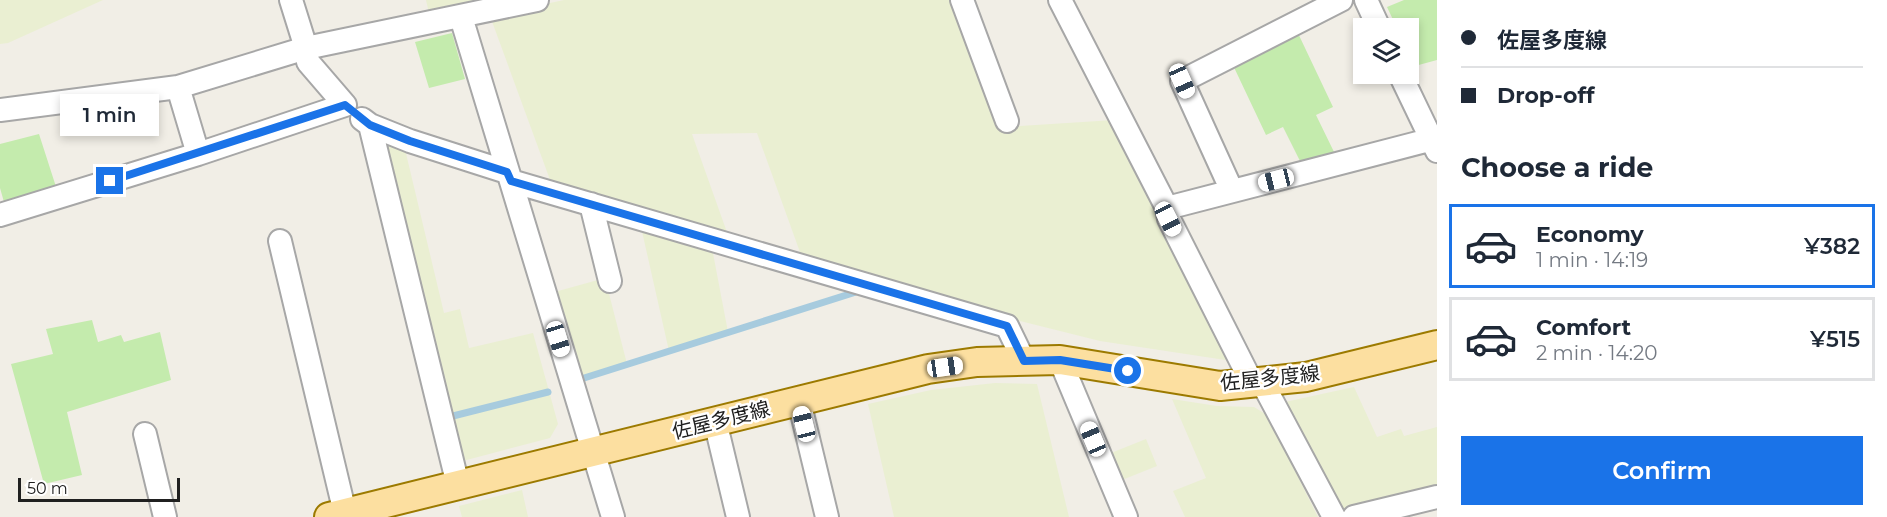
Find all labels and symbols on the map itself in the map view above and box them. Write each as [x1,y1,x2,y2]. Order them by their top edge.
car [1166,61,1198,101]
callout: 1 min [60,94,160,136]
route end [96,167,123,194]
car [1256,167,1296,193]
car [1152,199,1184,239]
car [544,319,572,359]
car [926,356,964,378]
route start [1114,357,1141,384]
street label: 佐屋多度線 [1219,361,1321,395]
street label: 佐屋多度線 [670,396,772,444]
car [791,404,817,444]
car [1078,419,1108,459]
scale bar [18,475,180,502]

